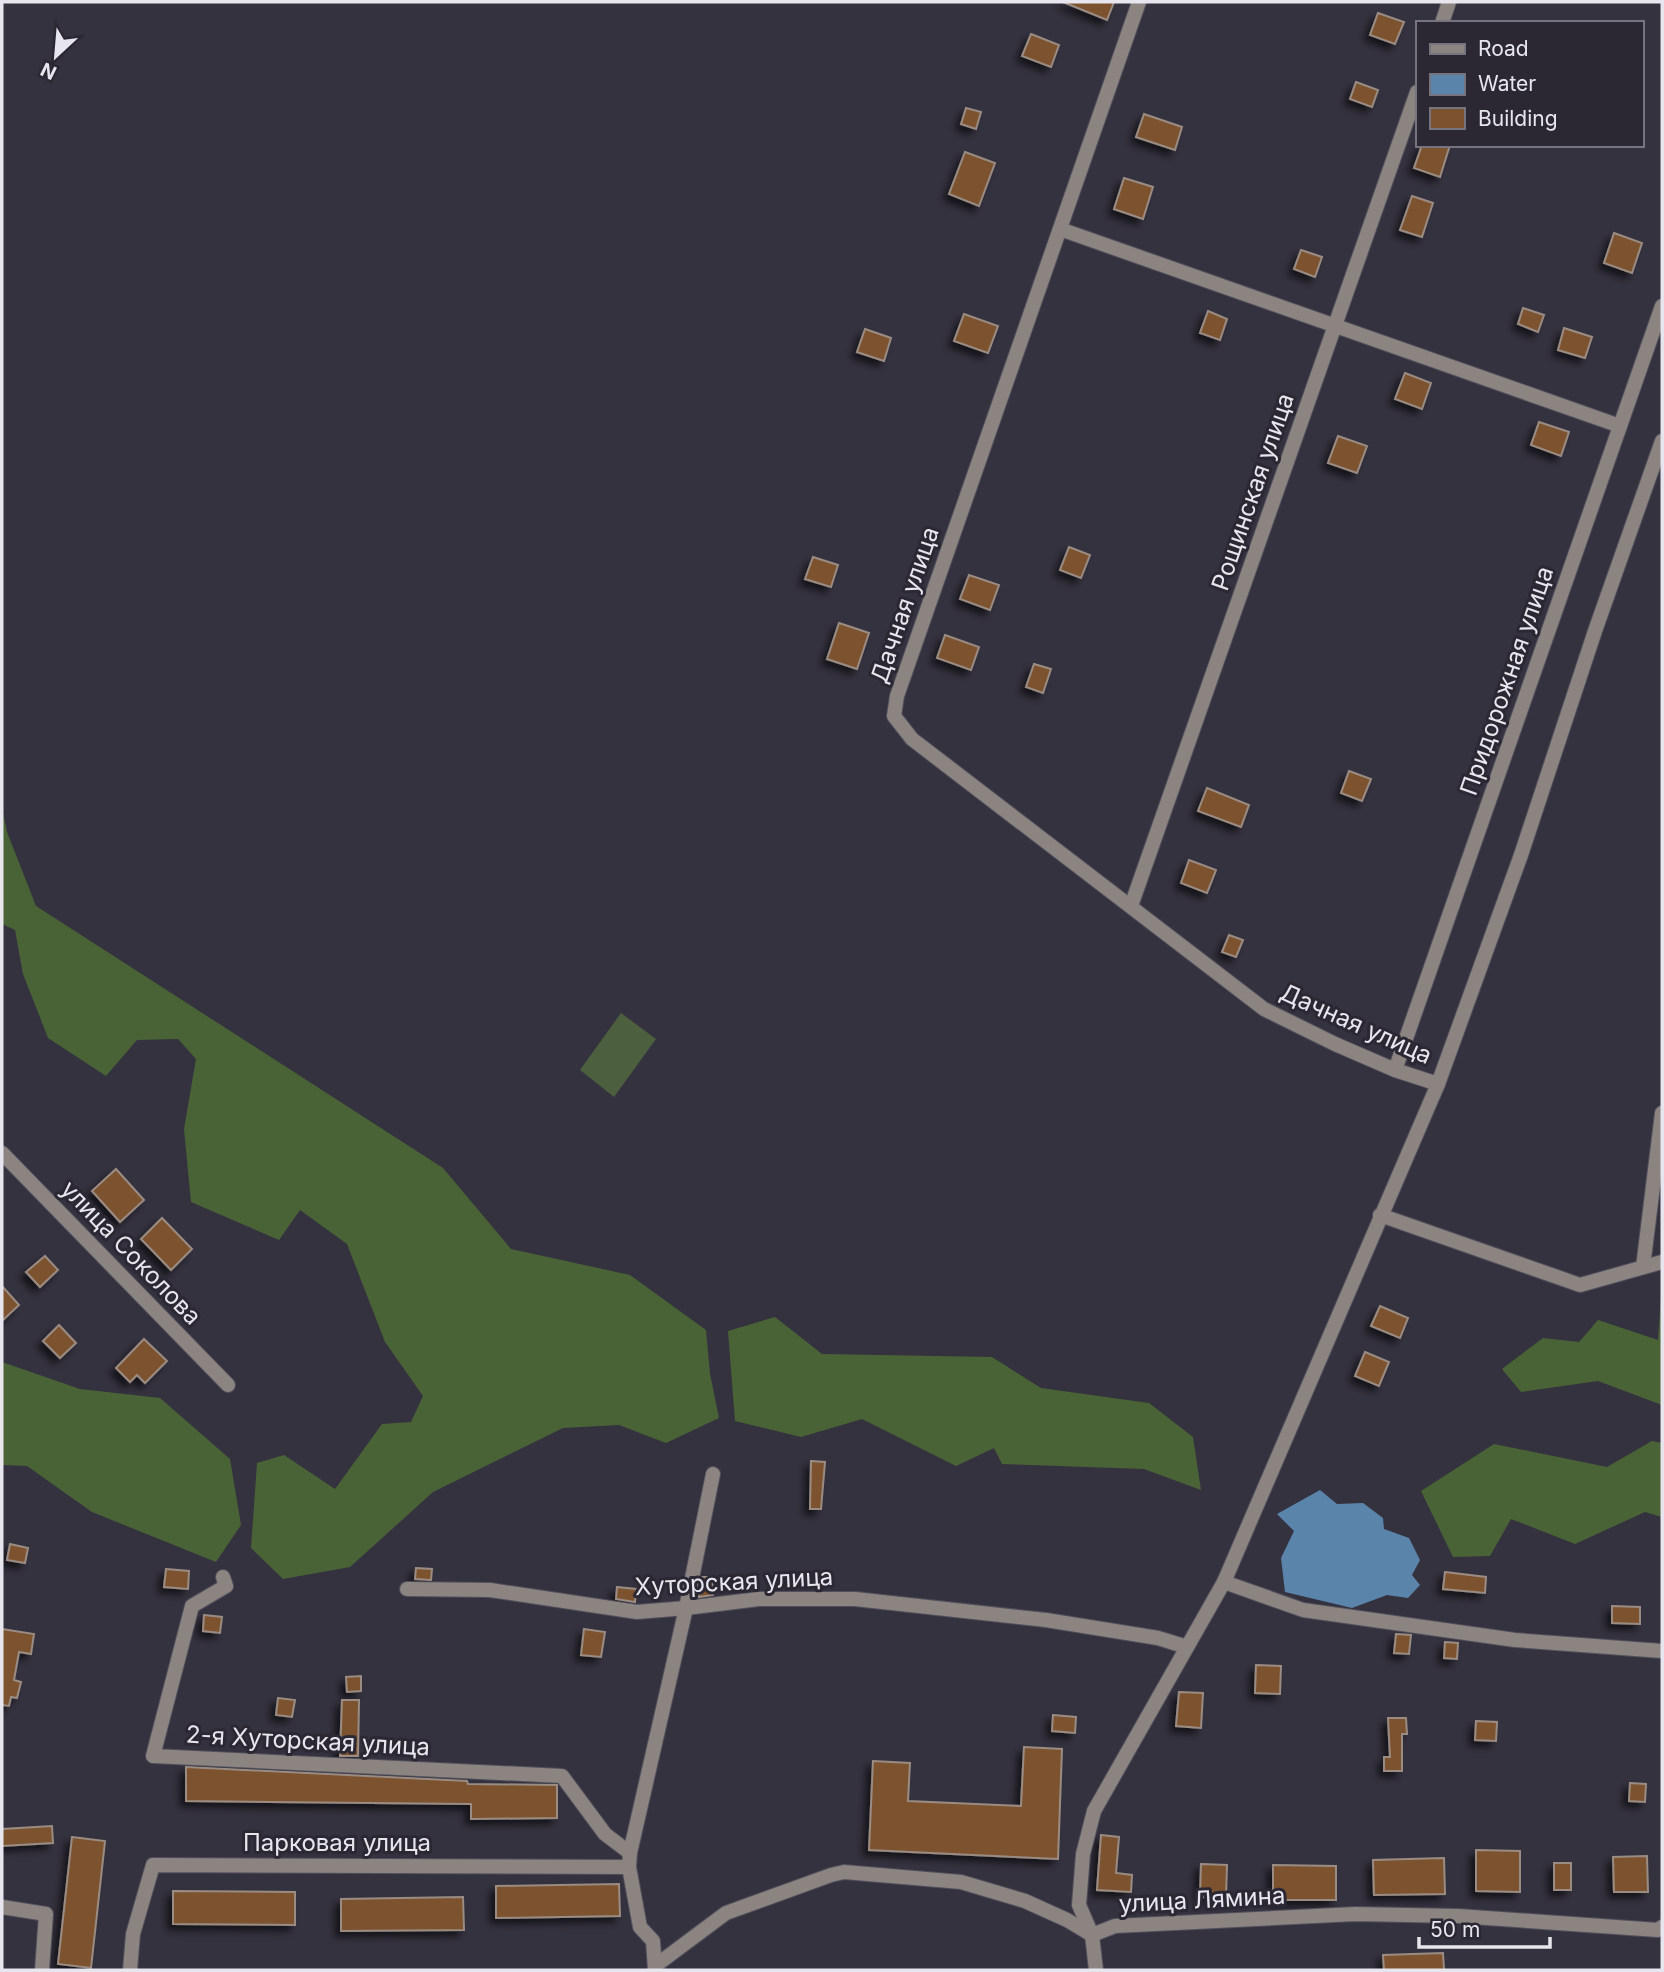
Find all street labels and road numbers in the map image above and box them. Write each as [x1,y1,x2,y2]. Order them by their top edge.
street label: Рощинская улица [1205,389,1300,594]
street label: Дачная улица [864,523,945,687]
street label: Придорожная улица [1454,563,1559,799]
street label: Дачная улица [1276,977,1437,1070]
street label: улица Соколова [55,1175,207,1331]
street label: Хуторская улица [634,1562,834,1601]
street label: 2-я Хуторская улица [185,1720,431,1761]
street label: Парковая улица [243,1828,431,1857]
street label: улица Лямина [1118,1881,1286,1918]

